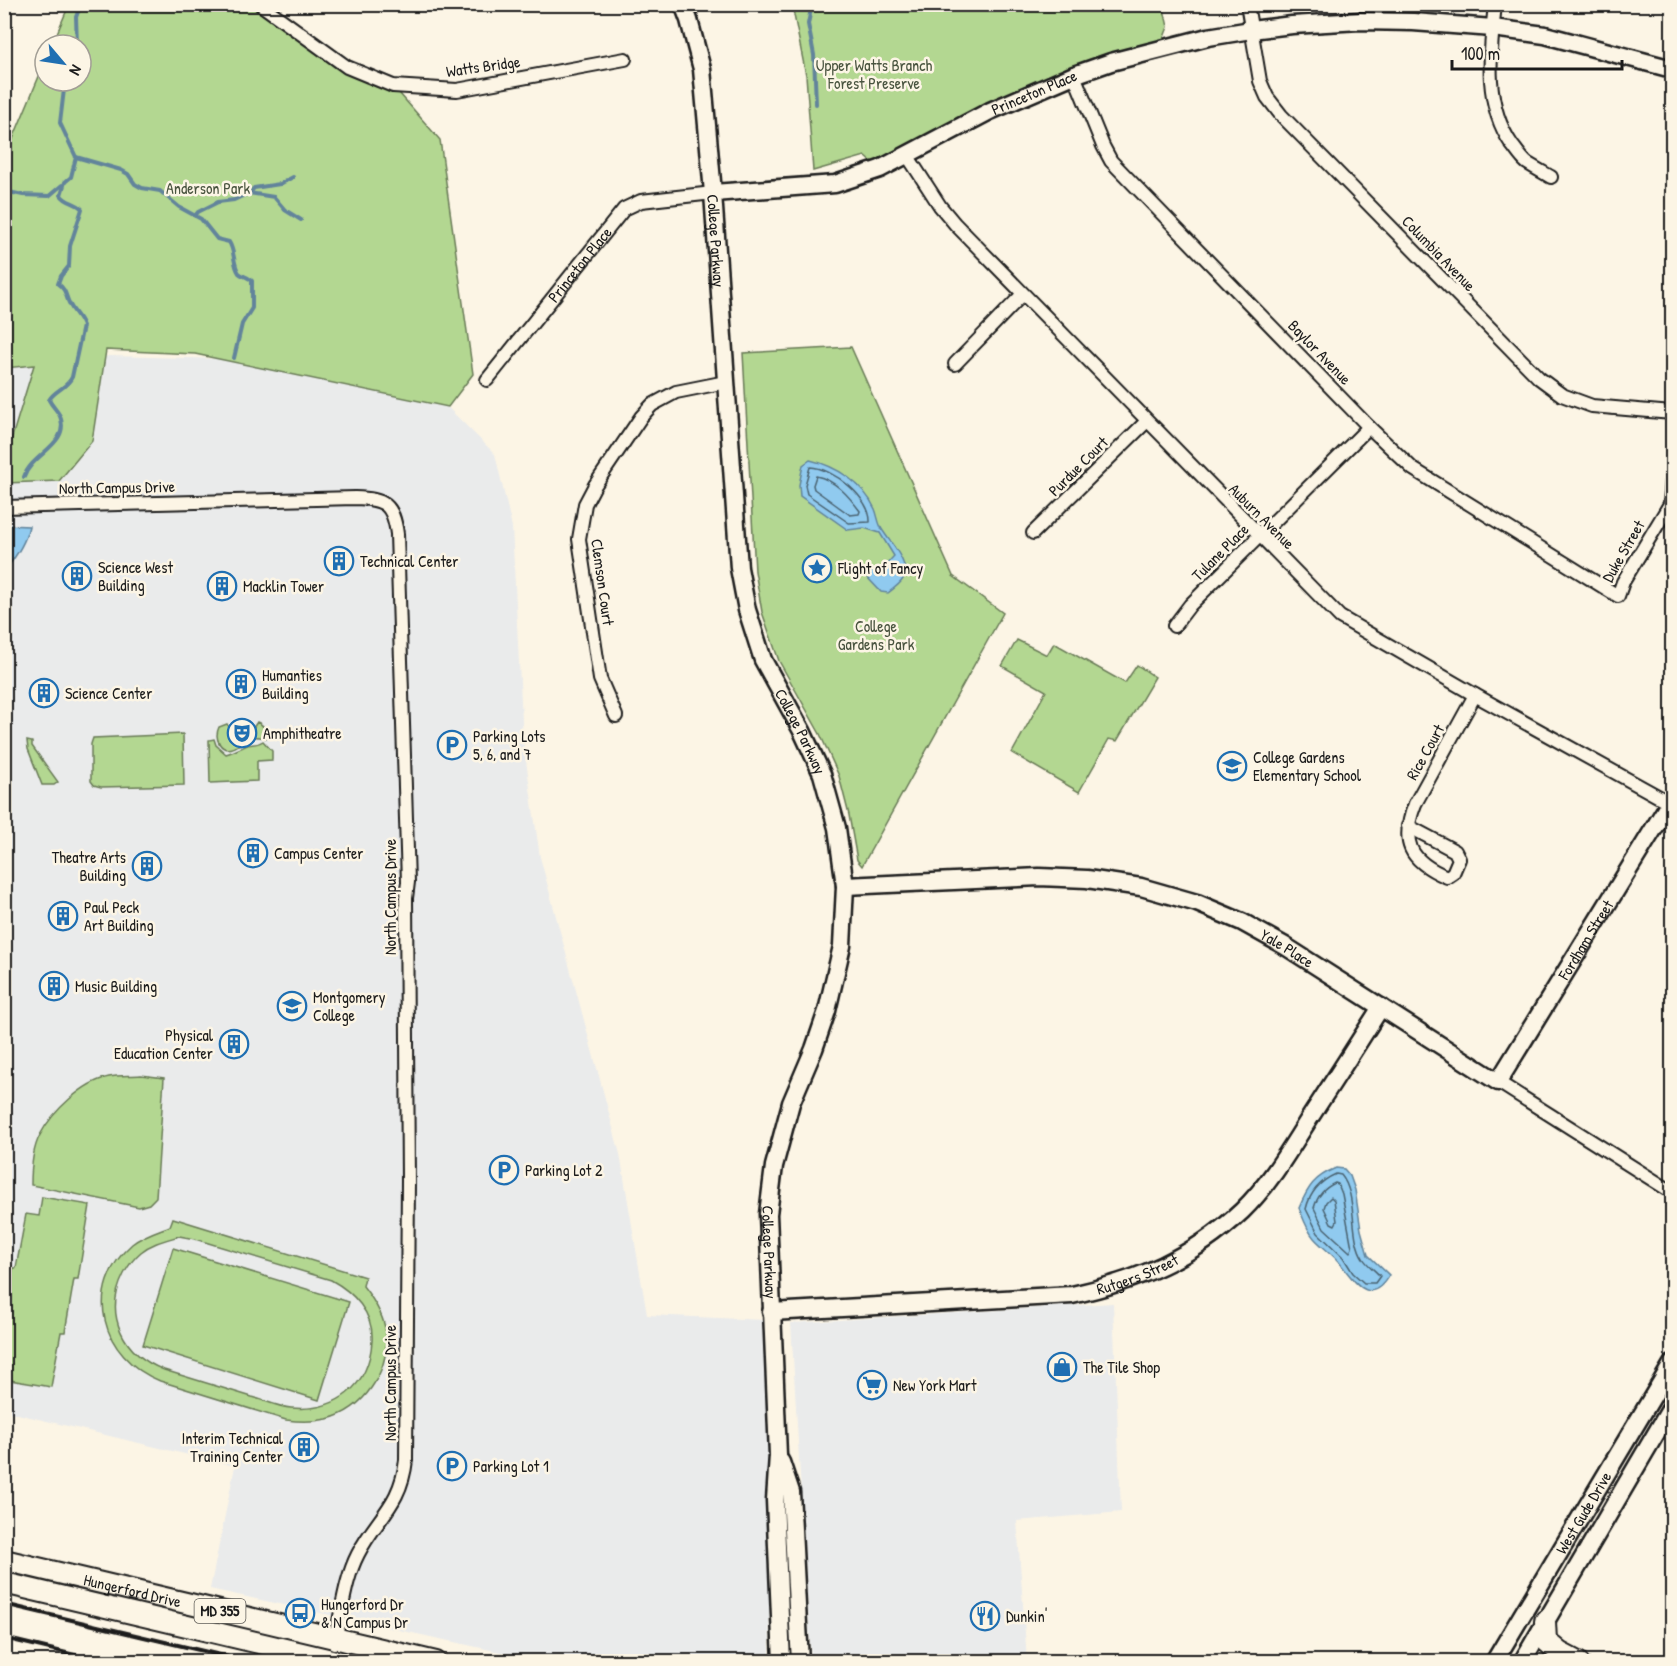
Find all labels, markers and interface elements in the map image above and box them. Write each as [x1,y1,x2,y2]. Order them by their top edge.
north arrow [33,33,93,93]
scale bar [1452,33,1622,71]
text: 100 m [1461,41,1500,66]
street label: Watts Bridge [445,50,522,82]
park label: Upper Watts Branch Forest Preserve [816,54,932,94]
text: N [64,61,88,80]
street label: Princeton Place [988,64,1081,120]
park label: Anderson Park [166,177,250,199]
street label: College Parkway [702,193,731,288]
street label: Columbia Avenue [1397,210,1481,296]
street label: Princeton Place [542,222,617,307]
street label: Baylor Avenue [1284,315,1357,390]
street label: Purdue Court [1043,431,1113,501]
street label: North Campus Drive [59,475,176,499]
street label: Auburn Avenue [1224,478,1300,554]
street label: Duke Street [1596,516,1650,586]
street label: Tulane Place [1187,518,1254,585]
street label: Clemson Court [586,537,620,627]
building icon: Technical Center [323,545,355,577]
place label: Technical Center [360,550,458,572]
place icon: Flight of Fancy [801,552,833,584]
place label: Science West Building [98,556,173,596]
place label: Flight of Fancy [837,557,923,579]
building icon: Science West Building [61,560,93,592]
building icon: Macklin Tower [206,570,238,602]
place label: Macklin Tower [243,575,324,597]
park label: College Gardens Park [838,615,915,655]
place label: Humanties Building [262,664,322,704]
building icon: Humanties Building [225,668,257,700]
building icon: Science Center [28,677,60,709]
place label: Science Center [65,682,152,704]
street label: College Parkway [770,685,831,778]
theatre icon: Amphitheatre [226,717,258,749]
street label: Rice Court [1401,720,1449,784]
place label: Amphitheatre [263,722,342,744]
place label: Parking Lots 5, 6, and 7 [473,725,545,765]
parking icon: Parking Lots 5, 6, and 7 [436,729,468,761]
place label: College Gardens Elementary School [1253,746,1362,786]
school or university icon: College Gardens Elementary School [1216,750,1248,782]
building icon: Campus Center [237,837,269,869]
street label: North Campus Drive [379,838,401,955]
place label: Campus Center [274,842,363,864]
place label: Theatre Arts Building [52,846,126,886]
building icon: Theatre Arts Building [131,850,163,882]
street label: Fordham Street [1552,895,1619,985]
place label: Paul Peck Art Building [84,896,154,936]
building icon: Paul Peck Art Building [47,900,79,932]
street label: Yale Place [1257,924,1318,973]
building icon: Music Building [38,970,70,1002]
place label: Music Building [75,975,157,997]
place label: Montgomery College [313,986,386,1026]
school or university icon: Montgomery College [276,990,308,1022]
place label: Physical Education Center [114,1024,214,1064]
building icon: Physical Education Center [218,1028,250,1060]
parking icon: Parking Lot 2 [488,1154,520,1186]
place label: Parking Lot 2 [525,1159,603,1181]
street label: College Parkway [757,1204,783,1299]
street label: Rutgers Street [1094,1248,1182,1300]
street label: North Campus Drive [379,1324,401,1441]
shop icon: The Tile Shop [1046,1351,1078,1383]
place label: The Tile Shop [1083,1356,1160,1378]
supermarket icon: New York Mart [856,1369,888,1401]
place label: New York Mart [893,1374,977,1396]
place label: Interim Technical Training Center [181,1427,284,1467]
building icon: Interim Technical Training Center [288,1431,320,1463]
parking icon: Parking Lot 1 [436,1450,468,1482]
place label: Parking Lot 1 [473,1455,549,1477]
street label: West Gude Drive [1550,1467,1617,1558]
street label: Hungerford Drive [82,1568,184,1613]
place label: Hungerford Dr & N Campus Dr [321,1593,408,1633]
bus stop icon: Hungerford Dr & N Campus Dr [284,1597,316,1629]
road number: MD 355 [194,1599,246,1623]
restaurant icon: Dunkin' [969,1600,1001,1632]
place label: Dunkin' [1006,1605,1047,1627]

